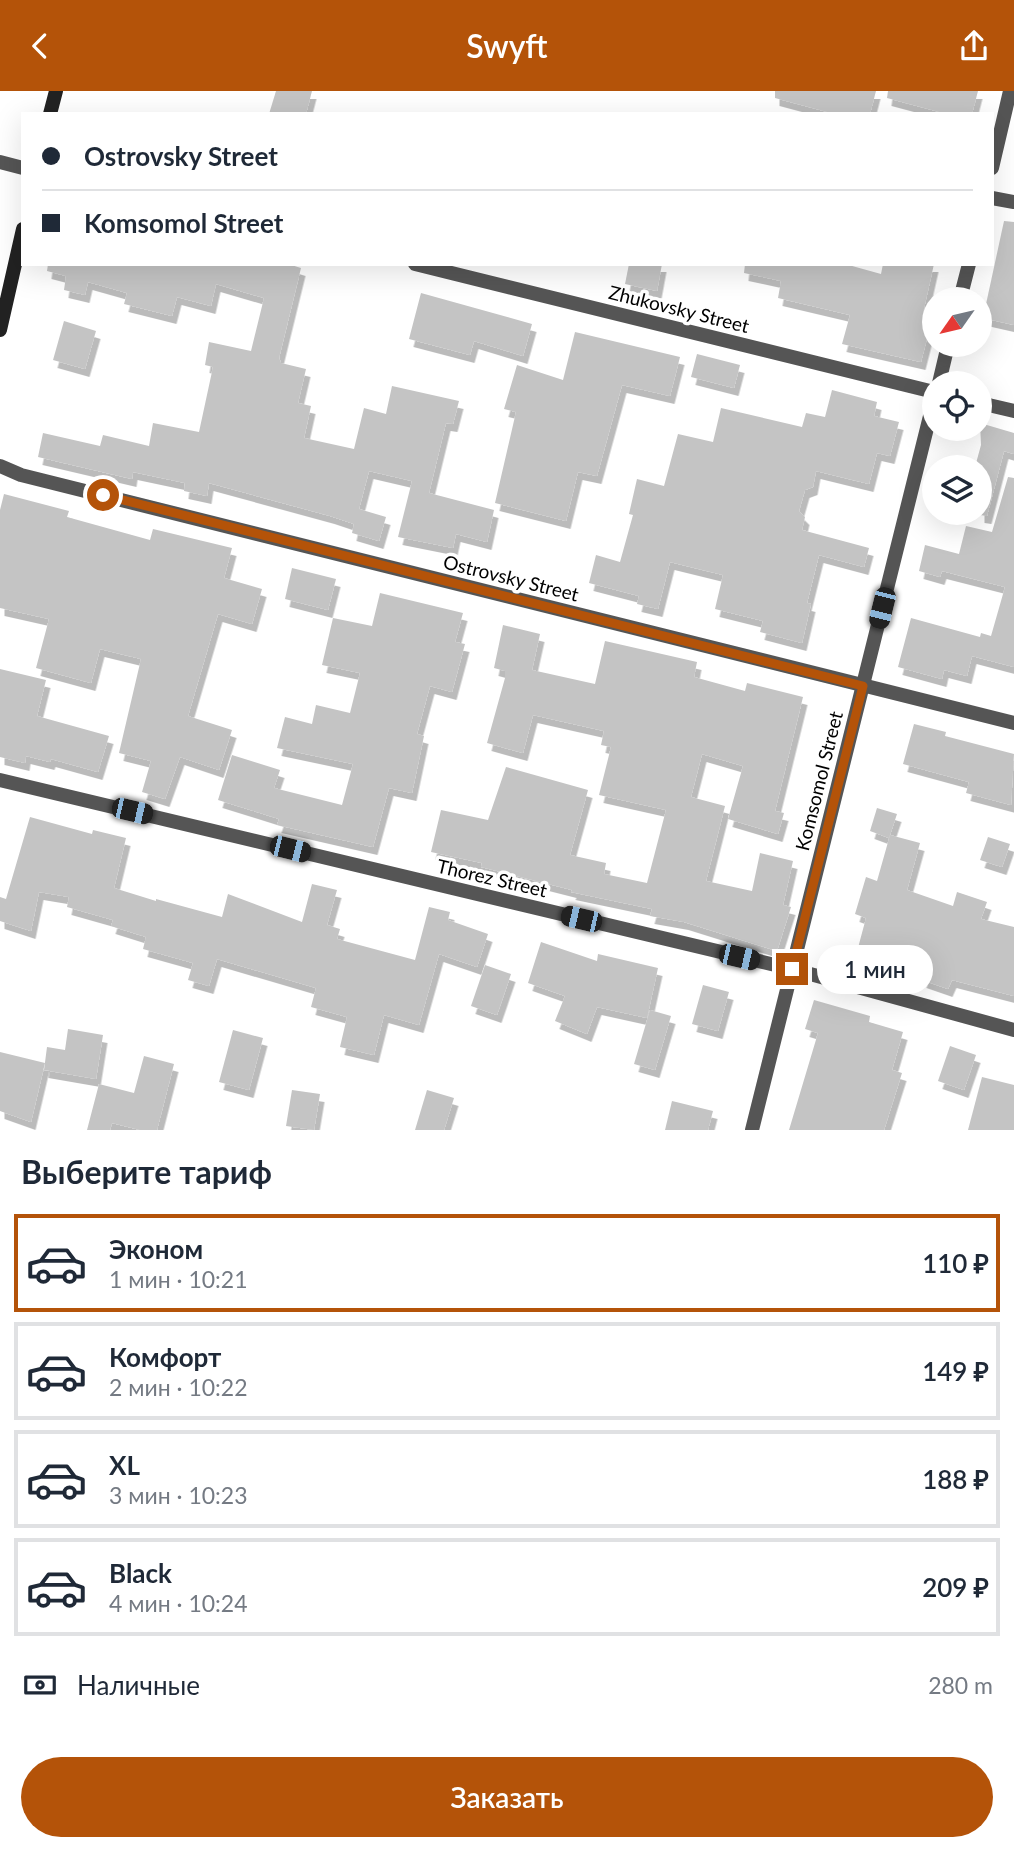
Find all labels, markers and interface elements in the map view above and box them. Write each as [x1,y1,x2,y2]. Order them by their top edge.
text: Swyft [466,26,548,65]
icon: back [21,27,59,65]
icon: share [955,27,993,65]
text: Ostrovsky Street [84,140,278,172]
text: Komsomol Street [84,207,283,239]
street label: Zhukovsky Street [607,280,752,337]
north arrow [922,287,992,357]
map controls [922,287,992,525]
button: locate [922,371,992,441]
button: layers [922,455,992,525]
route start [87,479,119,511]
street label: Ostrovsky Street [441,550,581,606]
car [867,585,898,631]
street label: Komsomol Street [790,709,847,853]
car [110,796,155,826]
car [268,834,313,864]
street label: Thorez Street [435,854,550,901]
car [559,904,604,934]
car [717,942,762,972]
callout: 1 мин [816,945,932,994]
route end [776,953,808,985]
text: 1 мин [844,955,906,983]
text: Выберите тариф [21,1152,272,1191]
icon: car [25,1232,88,1295]
text: Эконом [109,1233,203,1265]
text: 110 ₽ [922,1247,989,1279]
text: 1 мин · 10:21 [109,1265,248,1293]
icon: car [25,1340,88,1403]
text: Комфорт [109,1341,221,1373]
text: 149 ₽ [922,1355,989,1387]
text: 2 мин · 10:22 [109,1373,248,1401]
icon: car [25,1448,88,1511]
text: XL [109,1449,140,1481]
text: 188 ₽ [922,1463,989,1495]
text: 3 мин · 10:23 [109,1481,248,1509]
icon: car [25,1556,88,1619]
text: Black [109,1557,172,1589]
text: 209 ₽ [922,1571,989,1603]
text: 4 мин · 10:24 [109,1589,248,1617]
icon: cash [21,1666,59,1704]
text: Наличные [77,1669,200,1701]
text: 280 m [928,1671,993,1699]
button: Заказать [21,1757,993,1837]

